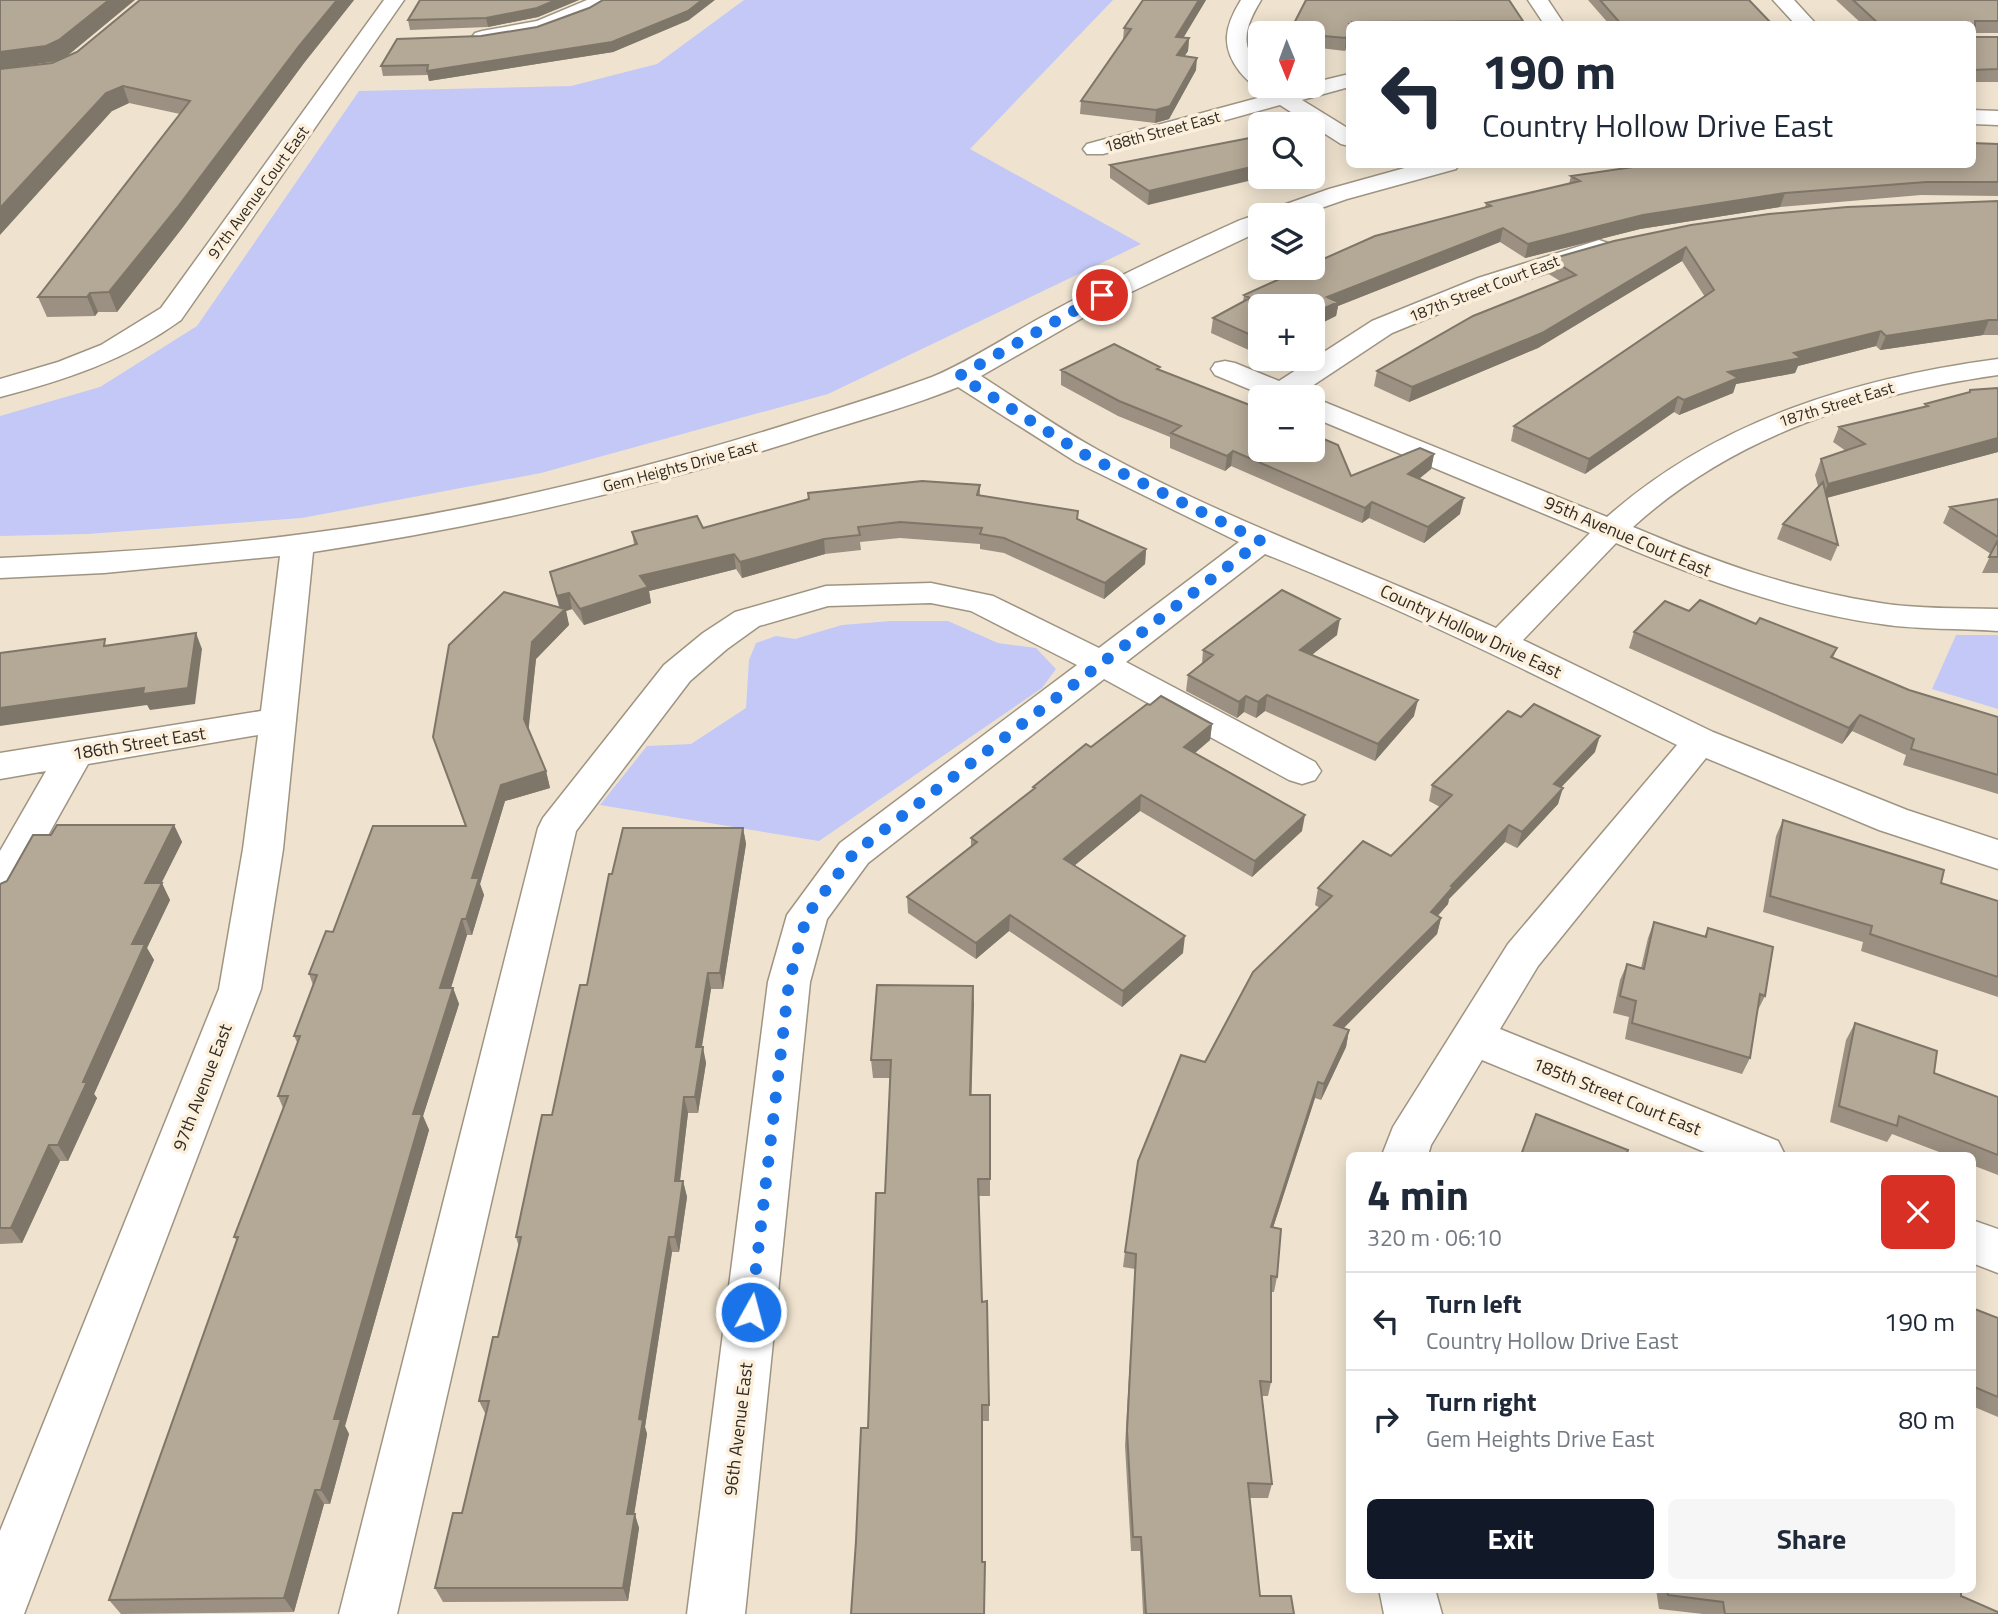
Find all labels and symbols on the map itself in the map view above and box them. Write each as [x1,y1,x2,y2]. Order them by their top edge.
north arrow [1248,21,1325,98]
street label: 188th Street East [1101,104,1223,158]
street label: 97th Avenue Court East [201,120,315,263]
street label: 187th Street Court East [1405,248,1563,328]
pin [1072,265,1132,325]
street label: 187th Street East [1775,375,1897,433]
street label: Gem Heights Drive East [600,434,760,498]
street label: 95th Avenue Court East [1540,489,1716,584]
street label: Country Hollow Drive East [1376,577,1567,685]
street label: 186th Street East [71,719,208,767]
street label: 97th Avenue East [165,1019,239,1154]
street label: 185th Street Court East [1529,1050,1706,1142]
position arrow [714,1275,788,1349]
street label: 96th Avenue East [716,1360,760,1497]

